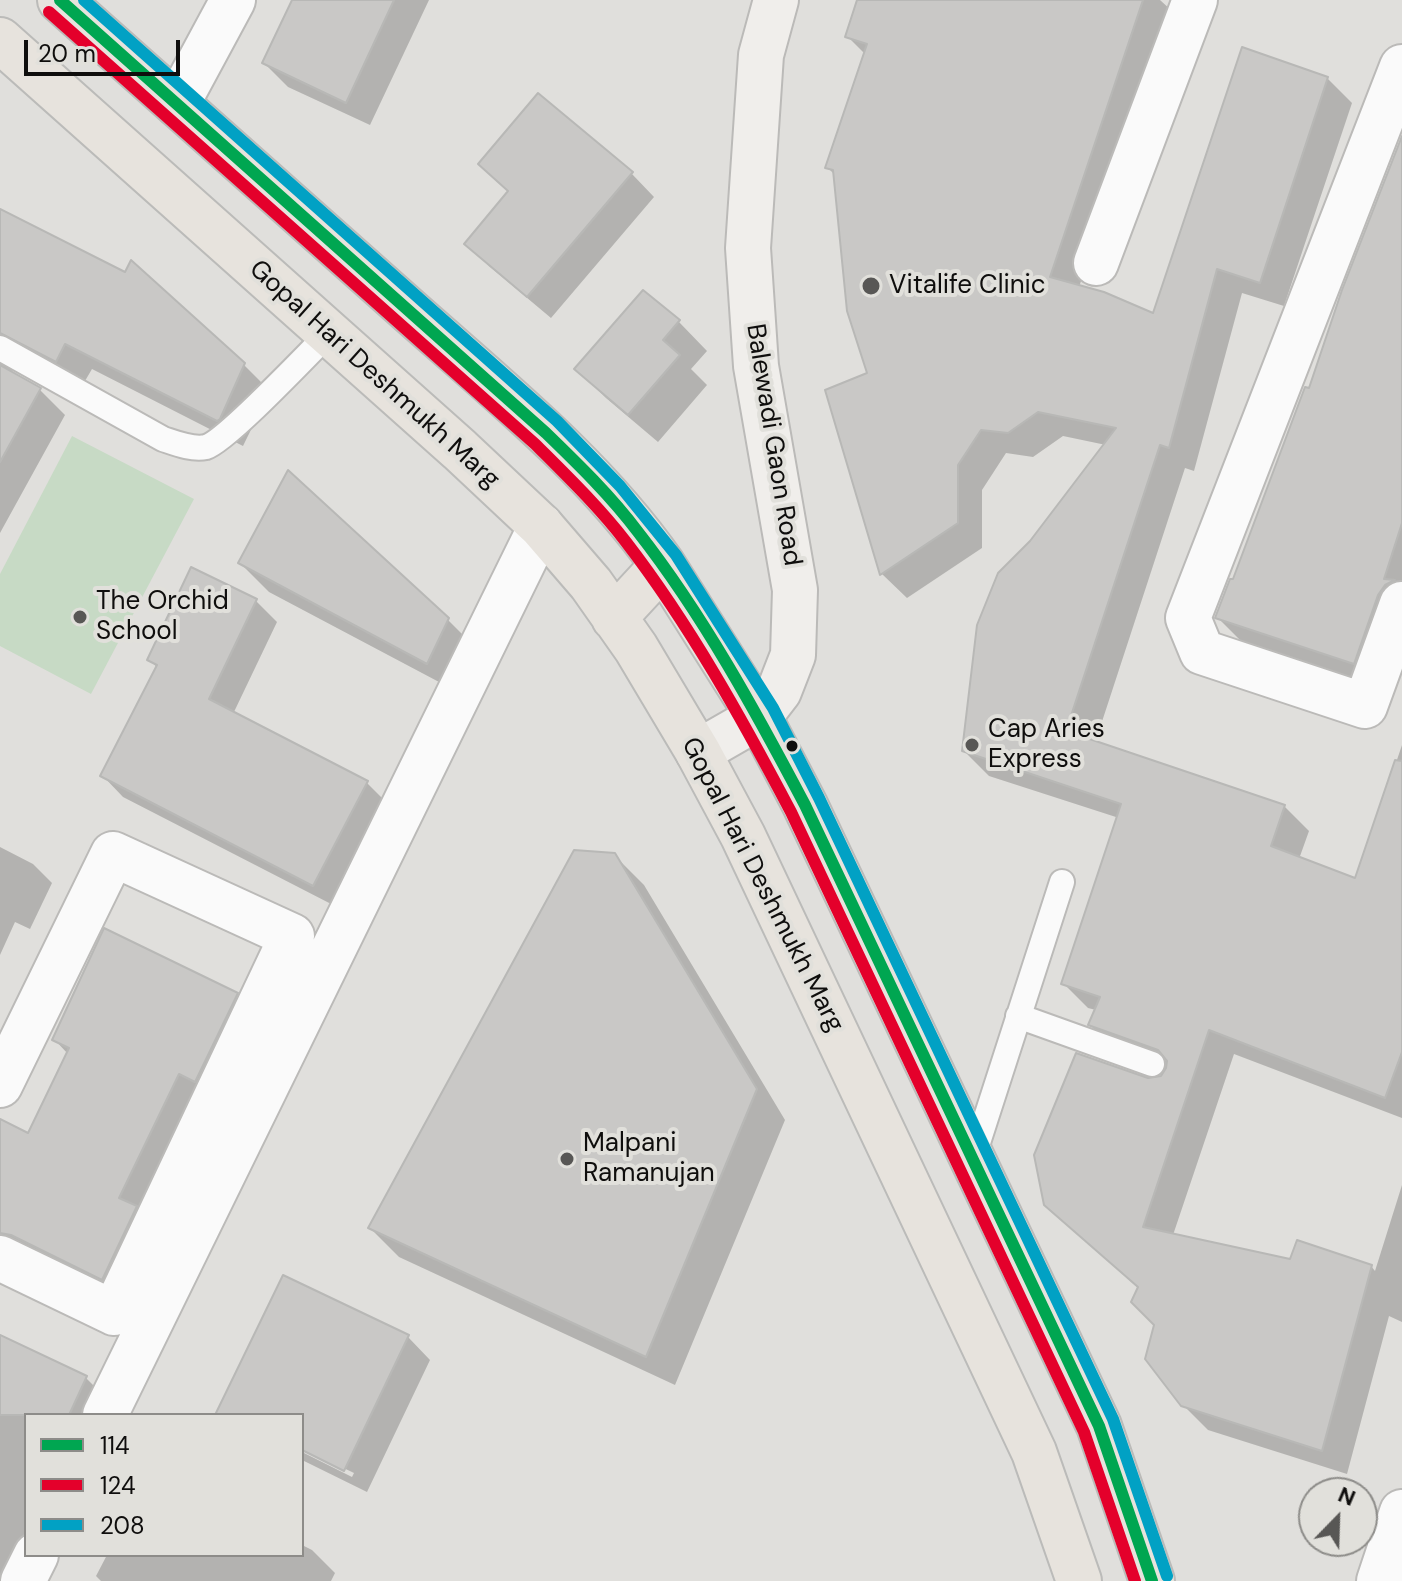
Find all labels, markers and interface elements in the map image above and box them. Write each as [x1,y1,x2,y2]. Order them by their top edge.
scale bar [28,24,184,74]
text: 20 m [38,38,96,69]
street label: Gopal Hari Deshmukh Marg [242,254,506,496]
place label: Vitalife Clinic [889,270,1046,302]
marker: Vitalife Clinic [860,275,882,297]
street label: Balewadi Gaon Road [738,322,808,568]
place label: The Orchid School [96,586,229,648]
marker: The Orchid School [71,608,89,626]
place label: Cap Aries Express [988,714,1105,776]
street label: Gopal Hari Deshmukh Marg [674,733,850,1037]
marker: Cap Aries Express [963,736,981,754]
unlabelled marker [784,738,800,754]
place label: Malpani Ramanujan [583,1128,715,1190]
marker: Malpani Ramanujan [558,1150,576,1168]
legend [24,1413,304,1557]
text: 114 [100,1430,130,1461]
text: 124 [100,1470,135,1501]
north arrow [1298,1477,1378,1557]
text: N [1334,1480,1360,1513]
text: 208 [100,1510,145,1541]

